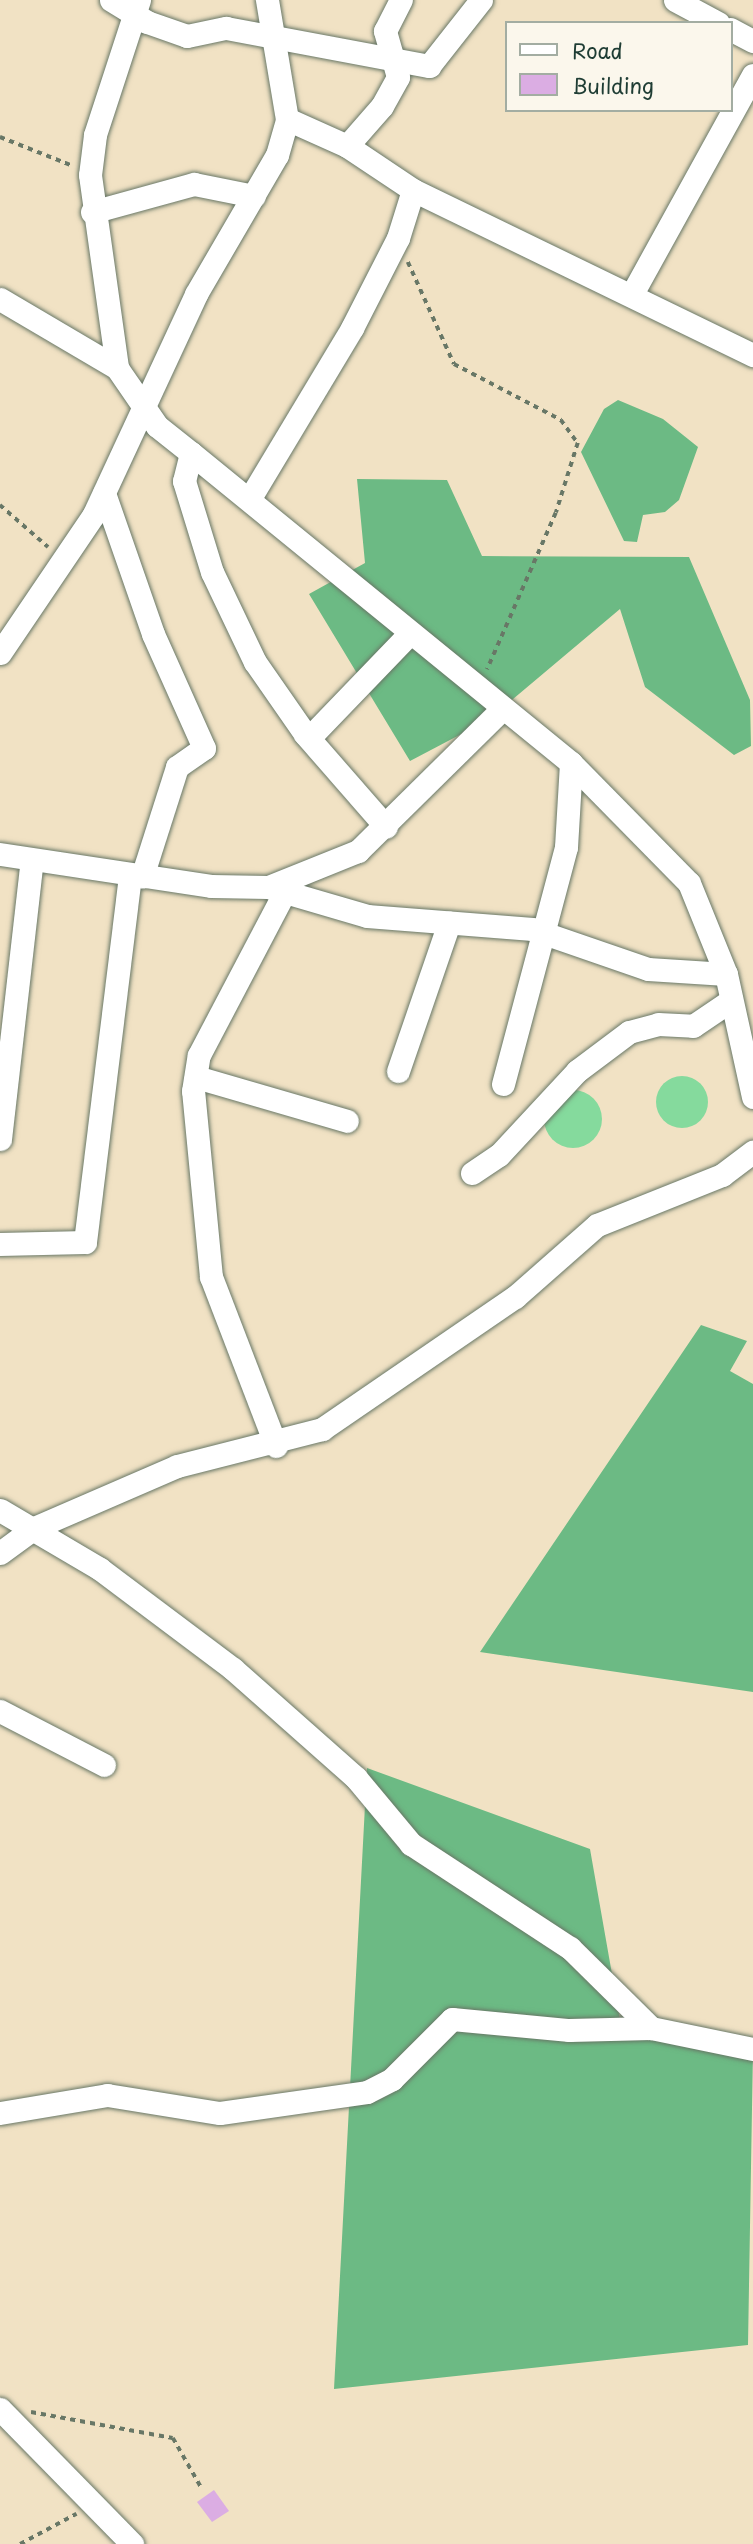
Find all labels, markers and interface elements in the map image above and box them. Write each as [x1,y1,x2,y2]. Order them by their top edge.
legend [504,21,732,112]
text: Road [572,34,623,66]
text: Building [572,69,654,101]

